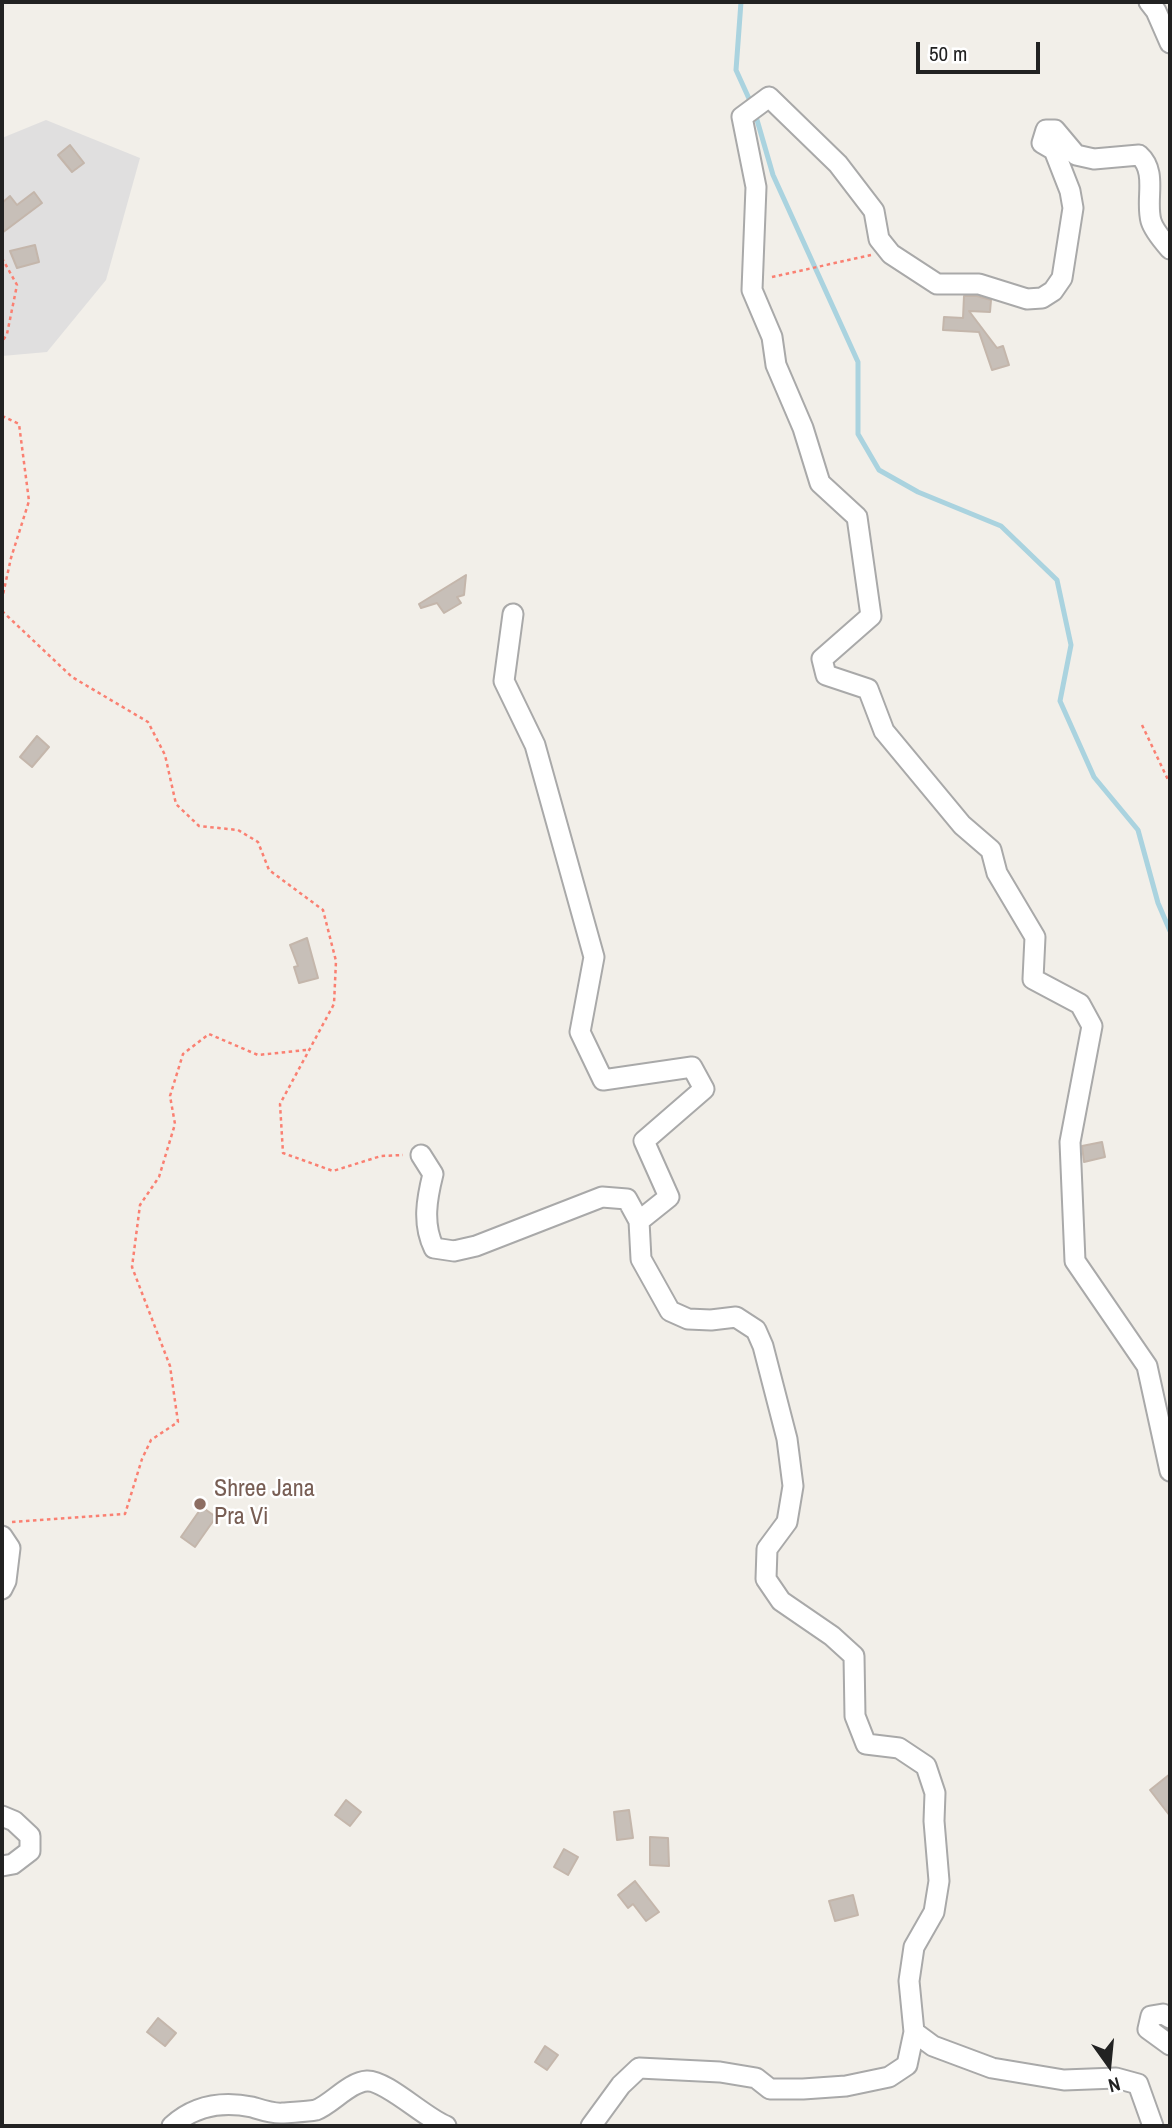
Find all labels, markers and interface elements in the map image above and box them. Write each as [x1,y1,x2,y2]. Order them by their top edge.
scale bar [920,28,1044,72]
text: 50 m [929,39,967,68]
place label: Shree Jana Pra Vi [214,1476,315,1532]
marker: Shree Jana Pra Vi [192,1496,208,1512]
north arrow [1074,2030,1144,2100]
text: N [1106,2071,1123,2099]

